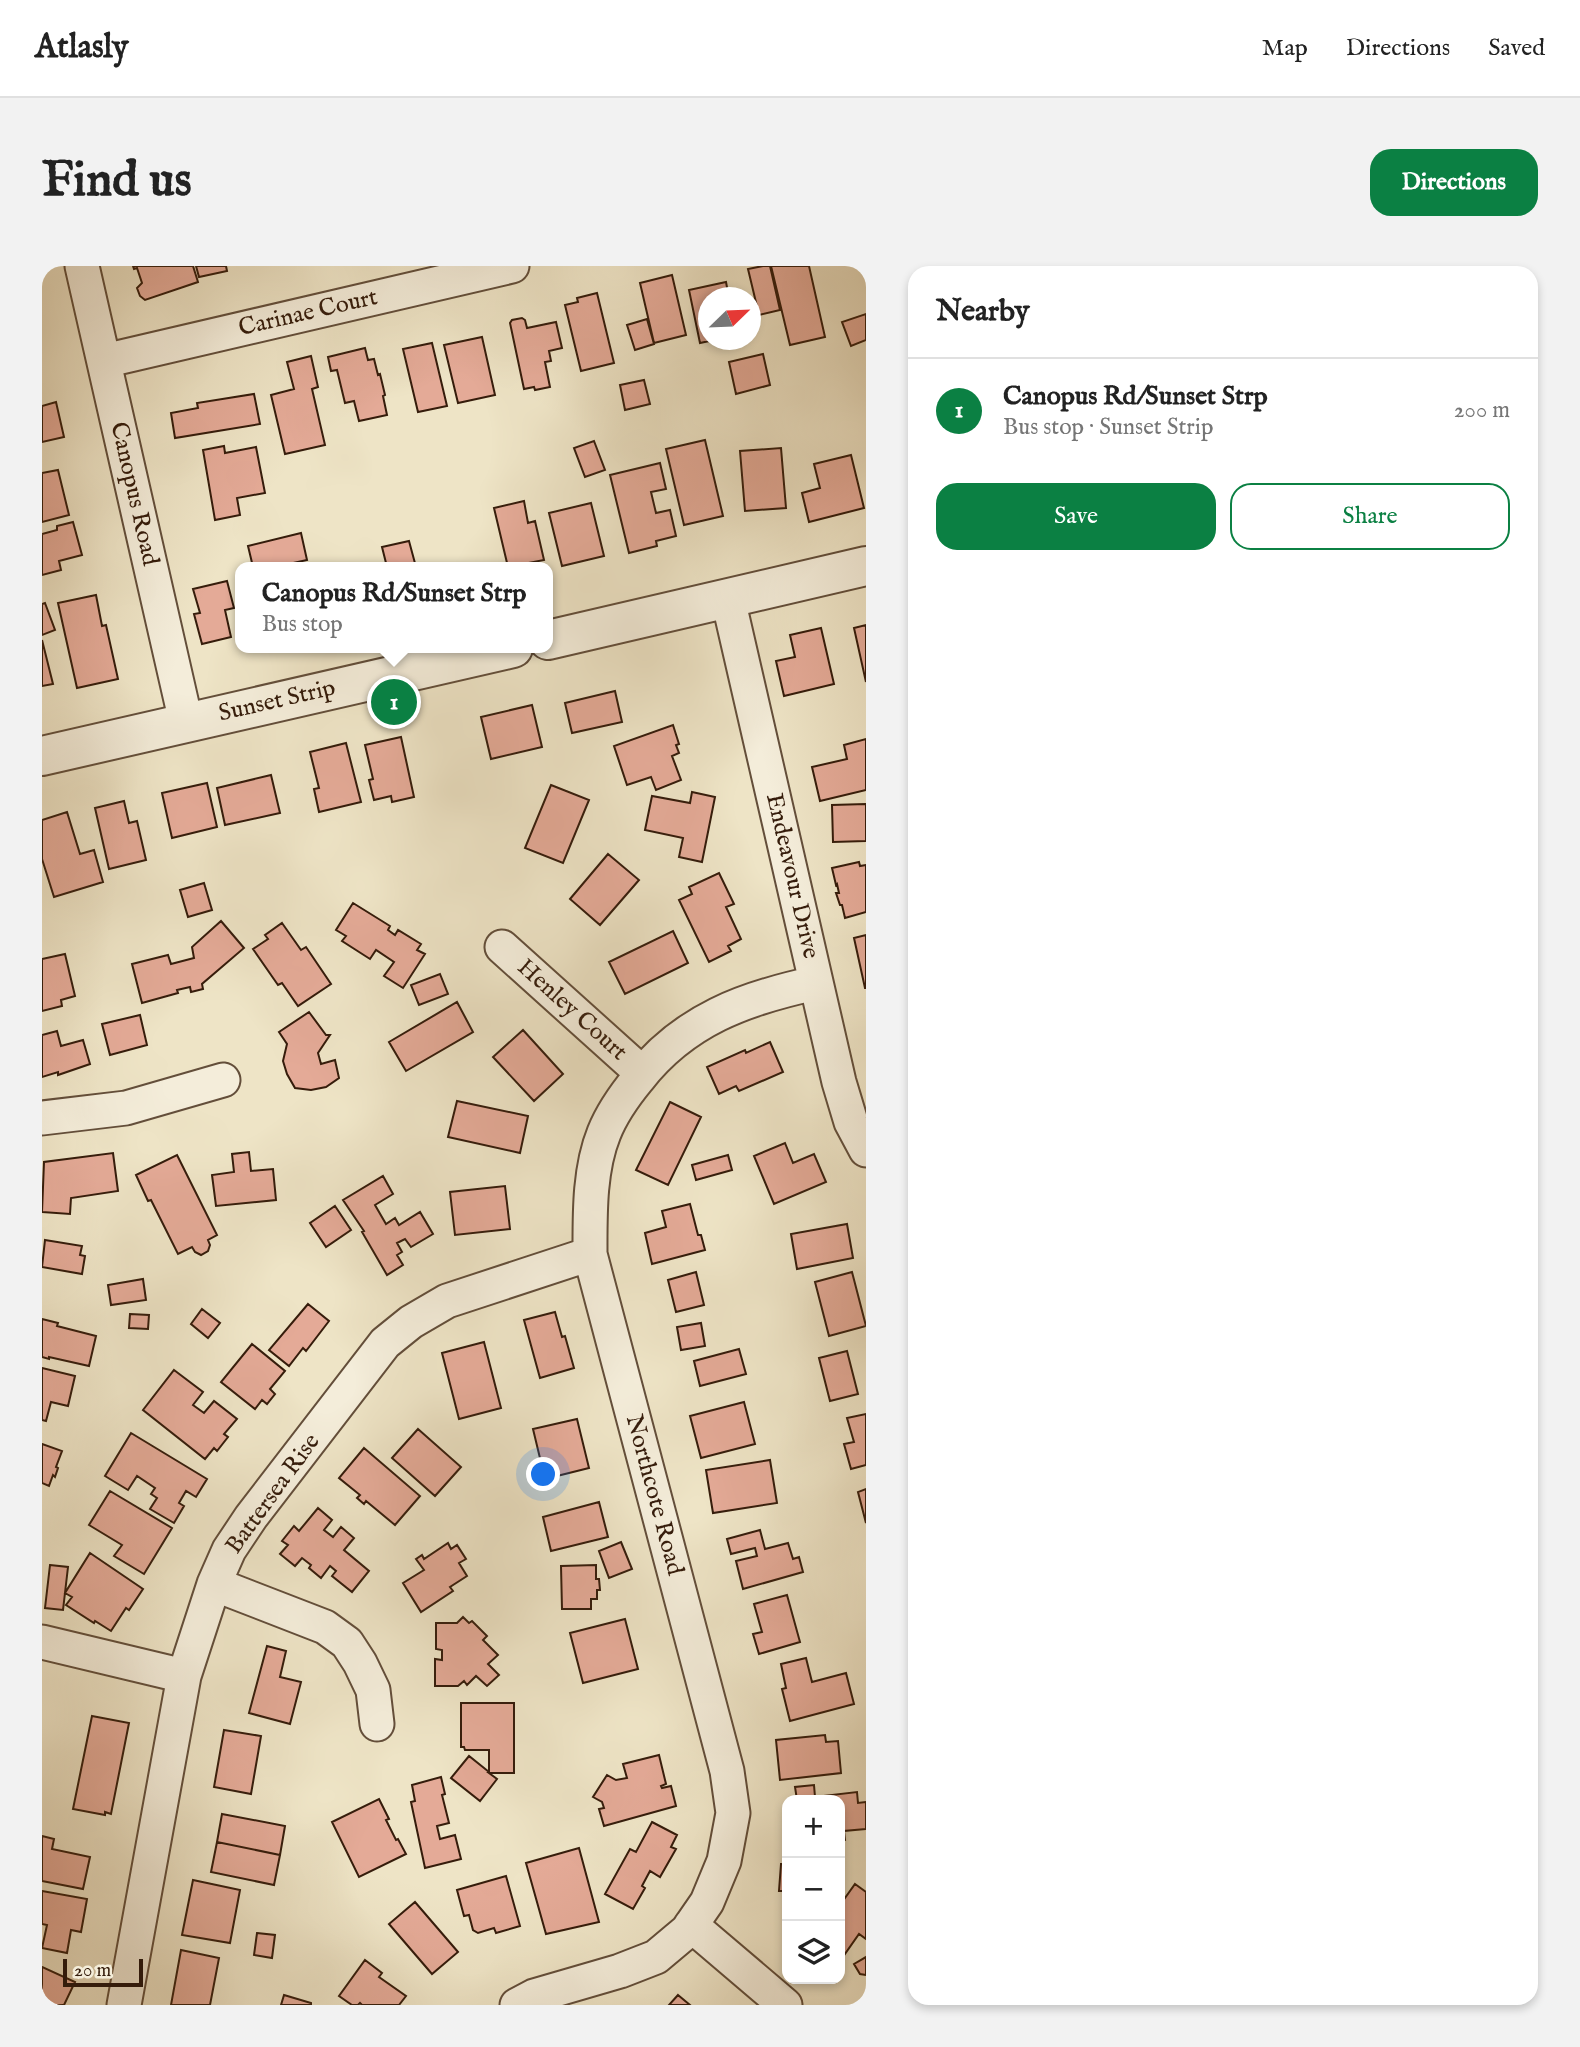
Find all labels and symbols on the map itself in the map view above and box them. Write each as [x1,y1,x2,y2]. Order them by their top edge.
street label: Carinae Court [235,282,381,344]
north arrow [698,287,761,350]
street label: Canopus Road [102,419,166,569]
street label: Sunset Strip [215,672,339,730]
pin: 1 [371,676,417,728]
street label: Endeavour Drive [758,790,826,962]
street label: Henley Court [510,952,634,1068]
street label: Northcote Road [618,1411,690,1579]
street label: Battersea Rise [219,1428,327,1560]
your location [526,1457,560,1491]
scale bar [63,1956,144,1988]

